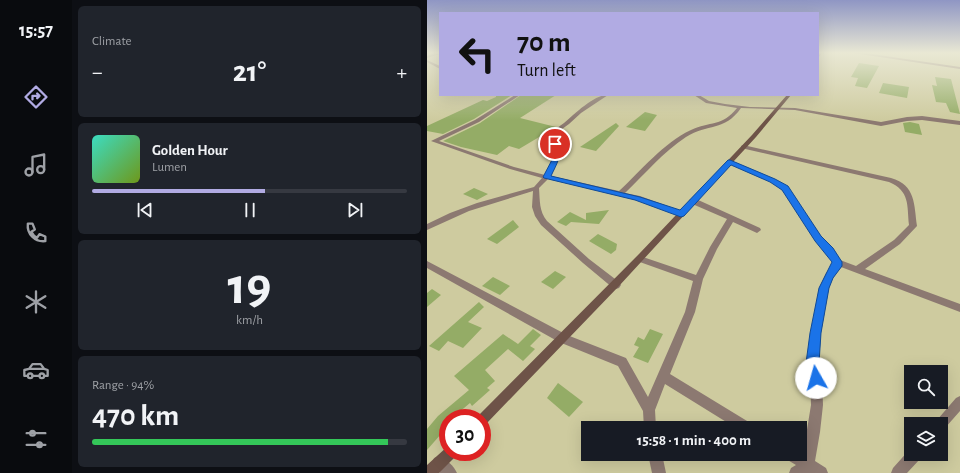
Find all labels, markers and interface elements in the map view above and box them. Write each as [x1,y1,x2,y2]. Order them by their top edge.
text: 15:57 [19,22,53,40]
icon: left [451,28,503,80]
text: 70 m [517,29,571,57]
text: Climate [92,35,131,48]
text: 21° [233,57,266,87]
text: − [92,61,103,83]
text: + [396,61,407,83]
text: Turn left [517,62,576,80]
icon: directions [22,83,50,111]
pin [538,127,572,161]
icon: arrive [544,133,566,155]
text: Golden Hour [152,143,228,158]
icon: music [22,151,50,179]
text: Lumen [152,161,187,174]
icon: previous [134,199,156,221]
icon: pause [239,199,261,221]
icon: next [344,199,366,221]
icon: phone [22,219,50,247]
text: 19 [228,261,271,313]
icon: climate [22,288,50,316]
text: km/h [236,314,263,327]
icon: car [22,356,50,384]
position arrow [795,357,837,399]
map controls [904,365,948,461]
button: search [904,365,948,409]
text: Range · 94% [92,379,154,392]
text: 470 km [92,401,179,431]
speed limit sign: 30 [439,409,491,461]
button: layers [904,417,948,461]
icon: filters [22,425,50,453]
text: 15:58 · 1 min · 400 m [637,433,751,448]

